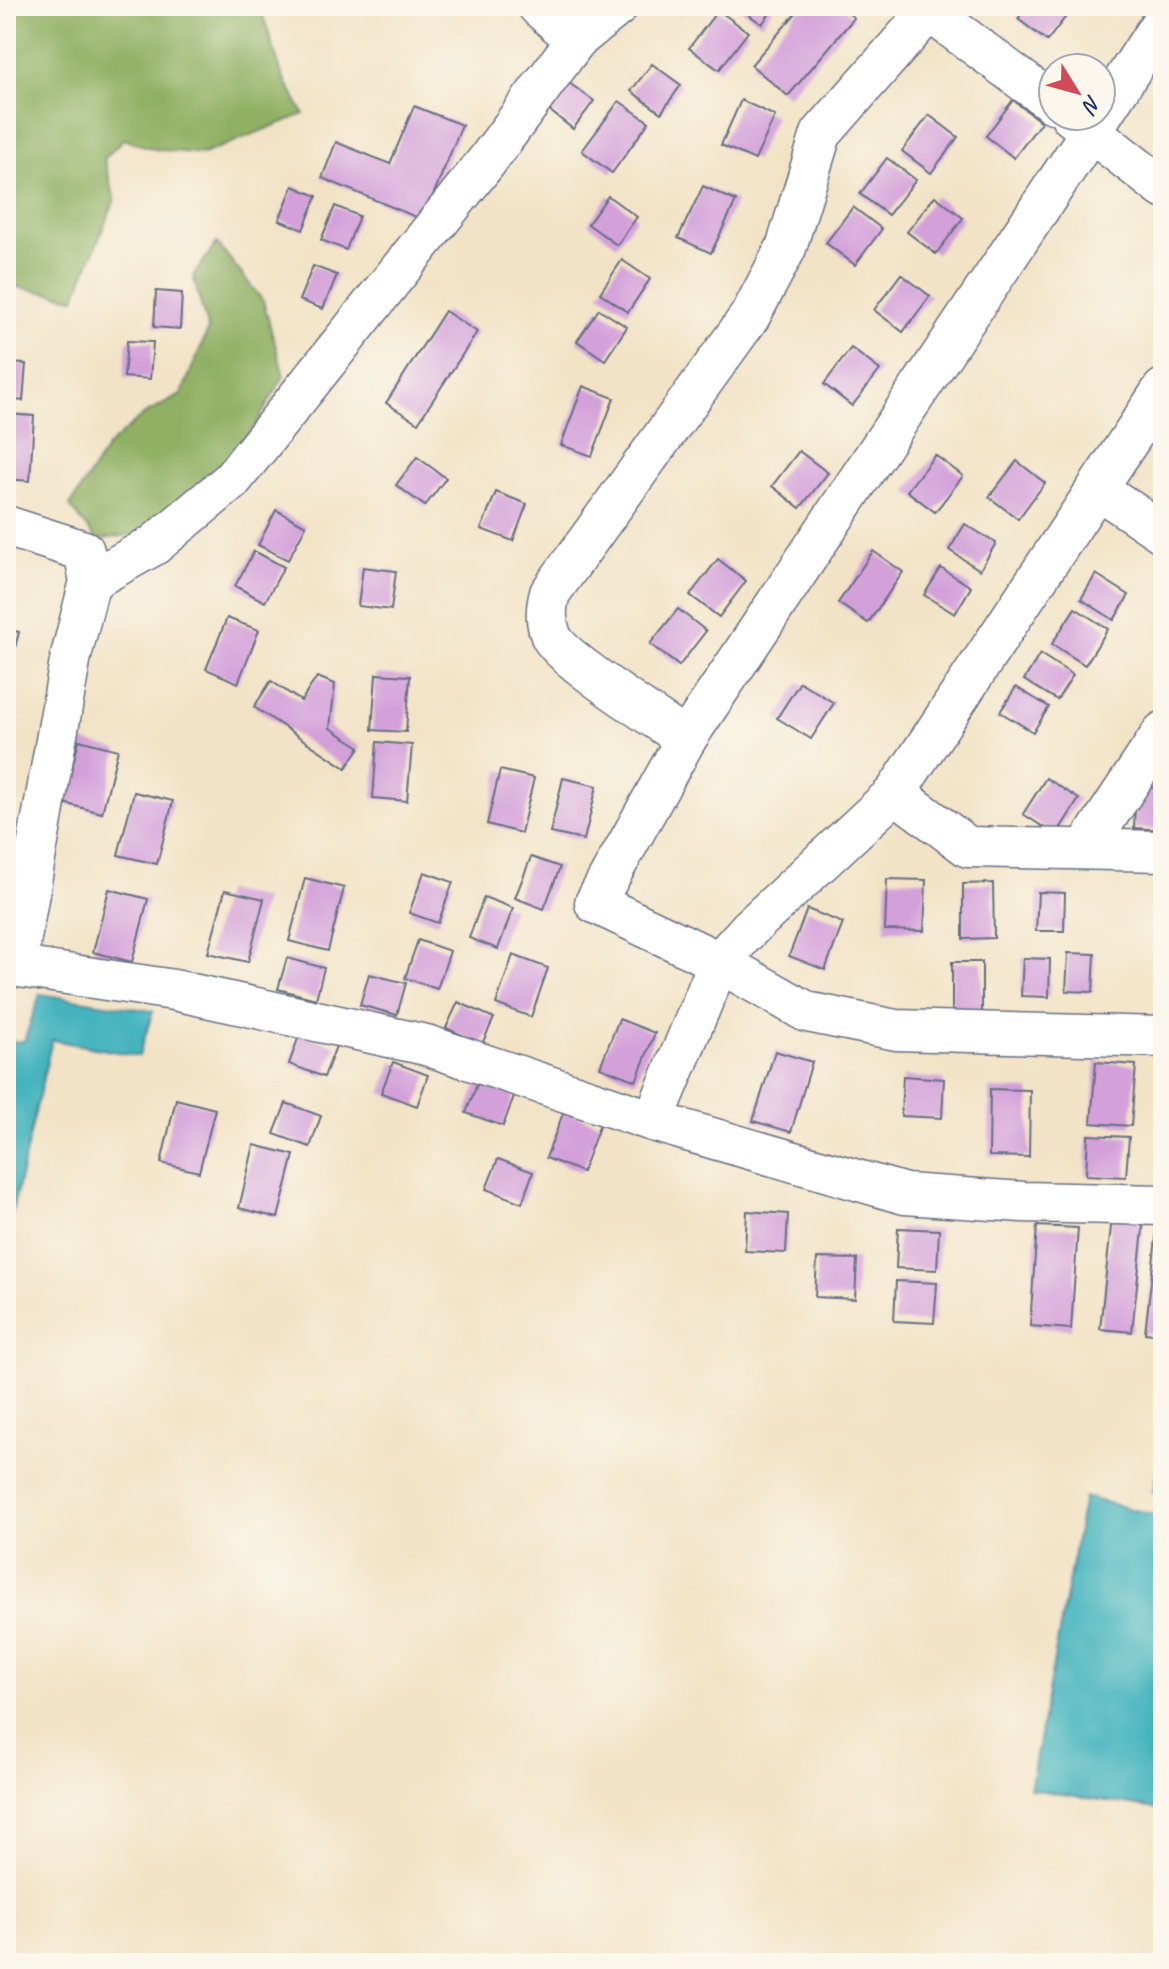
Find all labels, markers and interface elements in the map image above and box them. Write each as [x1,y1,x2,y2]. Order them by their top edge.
north arrow [1037,52,1117,132]
text: N [1075,90,1107,120]

